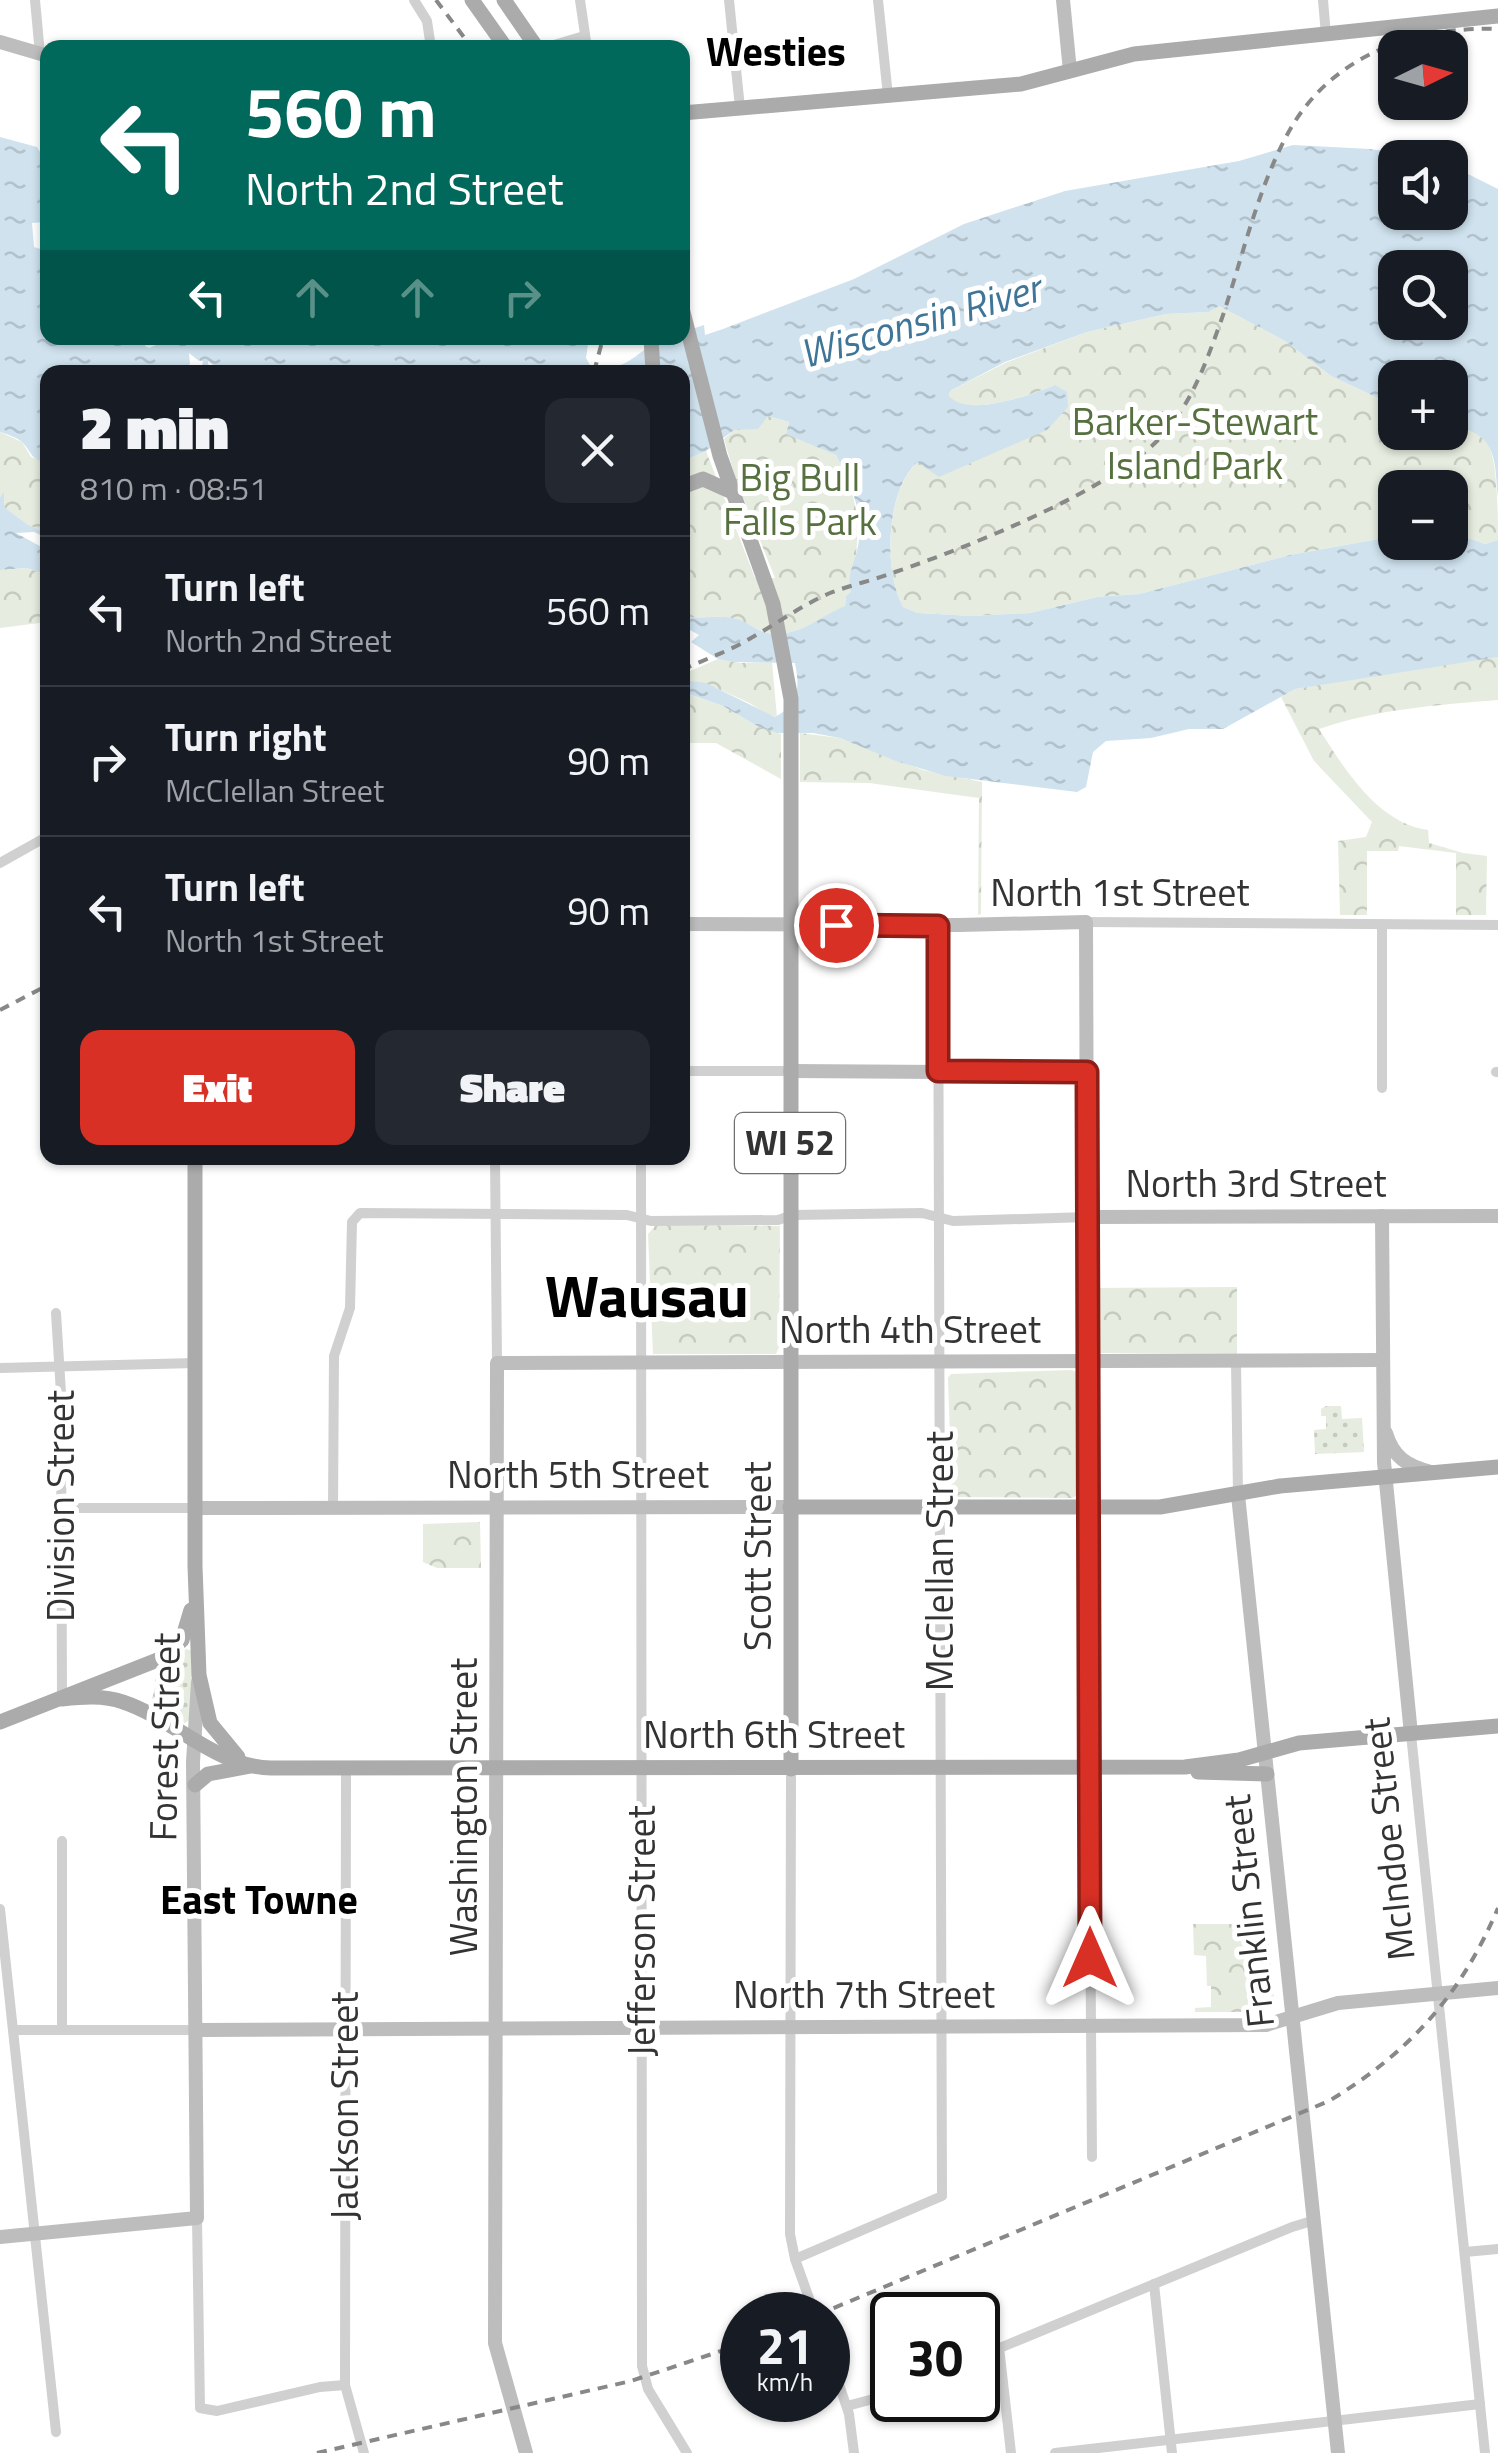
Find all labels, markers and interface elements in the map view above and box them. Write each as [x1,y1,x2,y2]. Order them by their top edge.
district label: Westies [706,21,846,82]
north arrow [1378,30,1468,120]
map controls [1378,30,1468,560]
text: 560 m [245,58,437,164]
icon: left [80,80,210,210]
button: sound [1378,140,1468,230]
text: North 2nd Street [245,154,563,222]
button: search [1378,250,1468,340]
water label: Wisconsin River [792,256,1052,384]
icon: left [180,270,235,325]
icon: ahead [285,270,340,325]
icon: ahead [390,270,445,325]
icon: right [495,270,550,325]
button: + [1378,360,1468,450]
text: 2 min [80,381,229,472]
park label: Barker-Stewart Island Park [1072,392,1318,494]
button: close [545,398,650,503]
park label: Big Bull Falls Park [723,448,877,550]
text: 810 m · 08:51 [80,464,267,512]
button: − [1378,470,1468,560]
text: Turn left [165,558,305,616]
text: 560 m [546,582,650,640]
icon: left [80,584,135,639]
text: North 2nd Street [165,616,391,664]
text: Turn right [165,708,327,766]
text: 90 m [567,732,650,790]
icon: right [80,734,135,789]
text: McClellan Street [165,766,384,814]
text: Turn left [165,858,305,916]
street label: North 1st Street [990,863,1250,921]
text: 90 m [567,882,650,940]
pin [794,883,879,968]
icon: left [80,884,135,939]
icon: arrive [809,898,864,953]
text: North 1st Street [165,916,383,964]
button: Exit [80,1030,355,1145]
button: Share [375,1030,650,1145]
road number: WI 52 [735,1113,845,1173]
street label: North 3rd Street [1125,1154,1387,1212]
district label: Wausau [545,1251,749,1340]
street label: North 4th Street [779,1300,1041,1358]
street label: Division Street [31,1390,89,1622]
street label: McClellan Street [910,1431,968,1691]
street label: North 5th Street [447,1445,709,1503]
street label: Scott Street [728,1461,786,1651]
street label: Forest Street [133,1632,195,1842]
street label: Washington Street [434,1658,492,1956]
street label: North 6th Street [643,1705,905,1763]
street label: McIndoe Street [1346,1715,1430,1963]
street label: Franklin Street [1207,1792,1289,2030]
street label: Jefferson Street [612,1805,670,2057]
district label: East Towne [160,1869,358,1930]
position arrow [1038,1906,1142,2010]
street label: North 7th Street [733,1965,995,2023]
street label: Jackson Street [315,1991,373,2221]
speed limit sign: 30 [870,2292,1000,2422]
text: 21 [757,2307,813,2383]
text: km/h [757,2363,813,2401]

